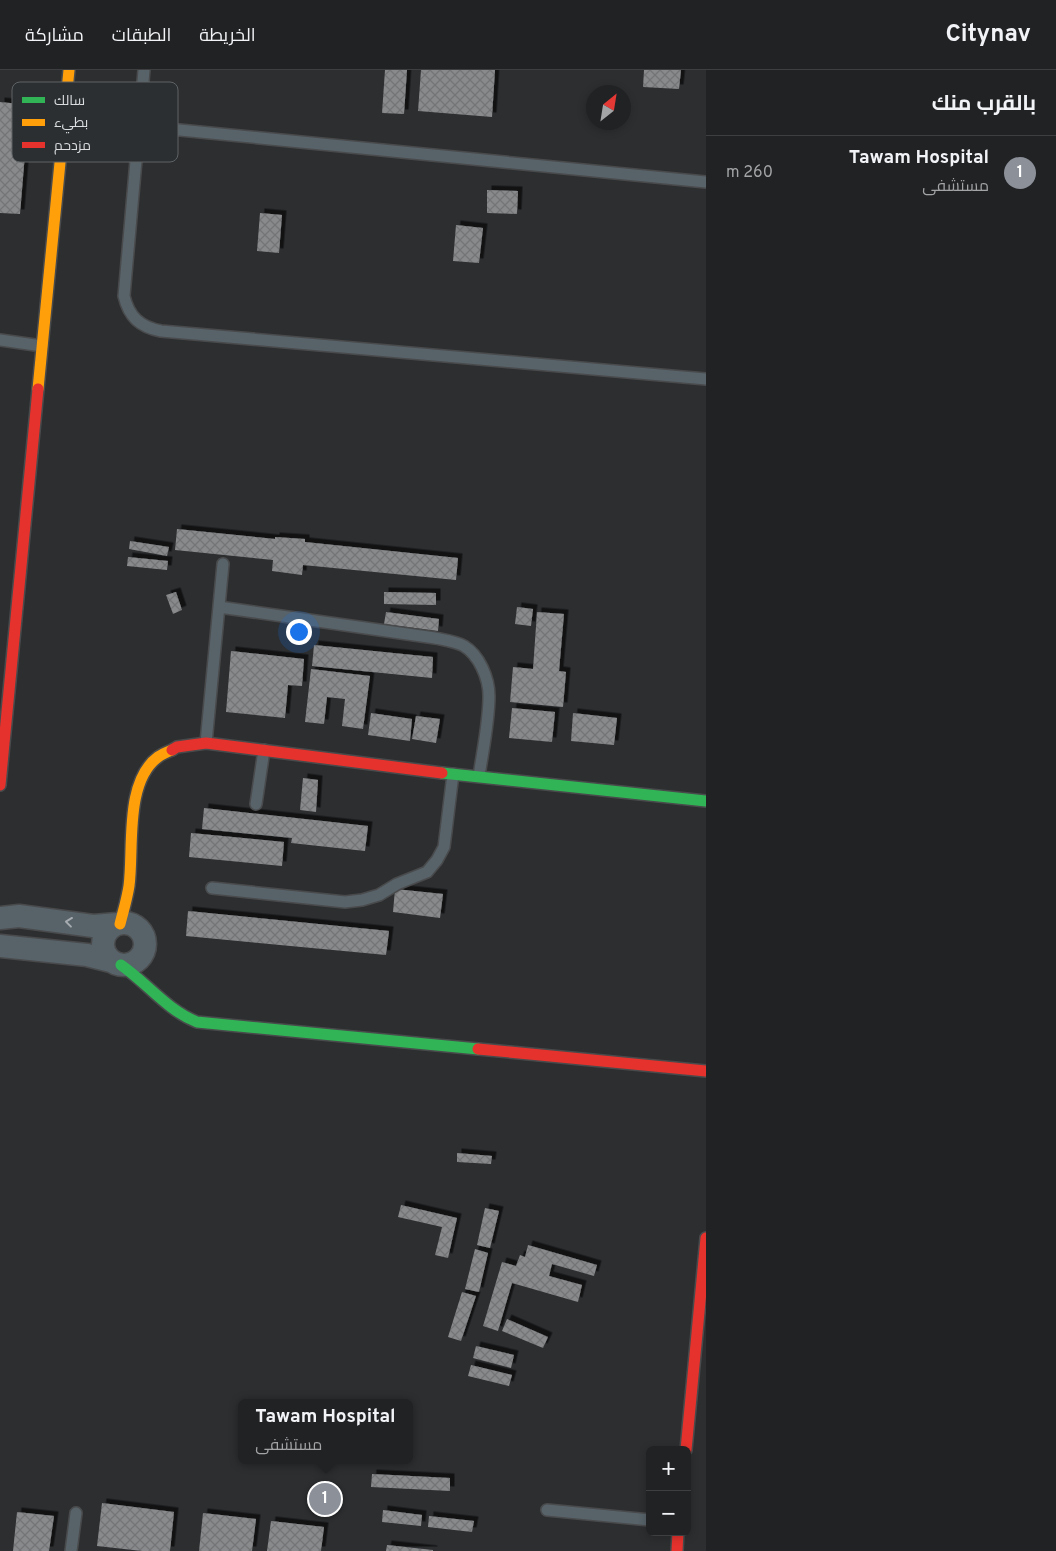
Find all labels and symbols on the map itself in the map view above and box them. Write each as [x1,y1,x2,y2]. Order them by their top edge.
legend [12,82,178,162]
north arrow [586,85,631,130]
text: سالك [54,93,85,110]
text: بطيء [54,115,88,134]
text: مزدحم [54,138,91,155]
your location [286,619,312,645]
one-way arrow [64,917,72,928]
pin: 1 [309,1480,341,1518]

